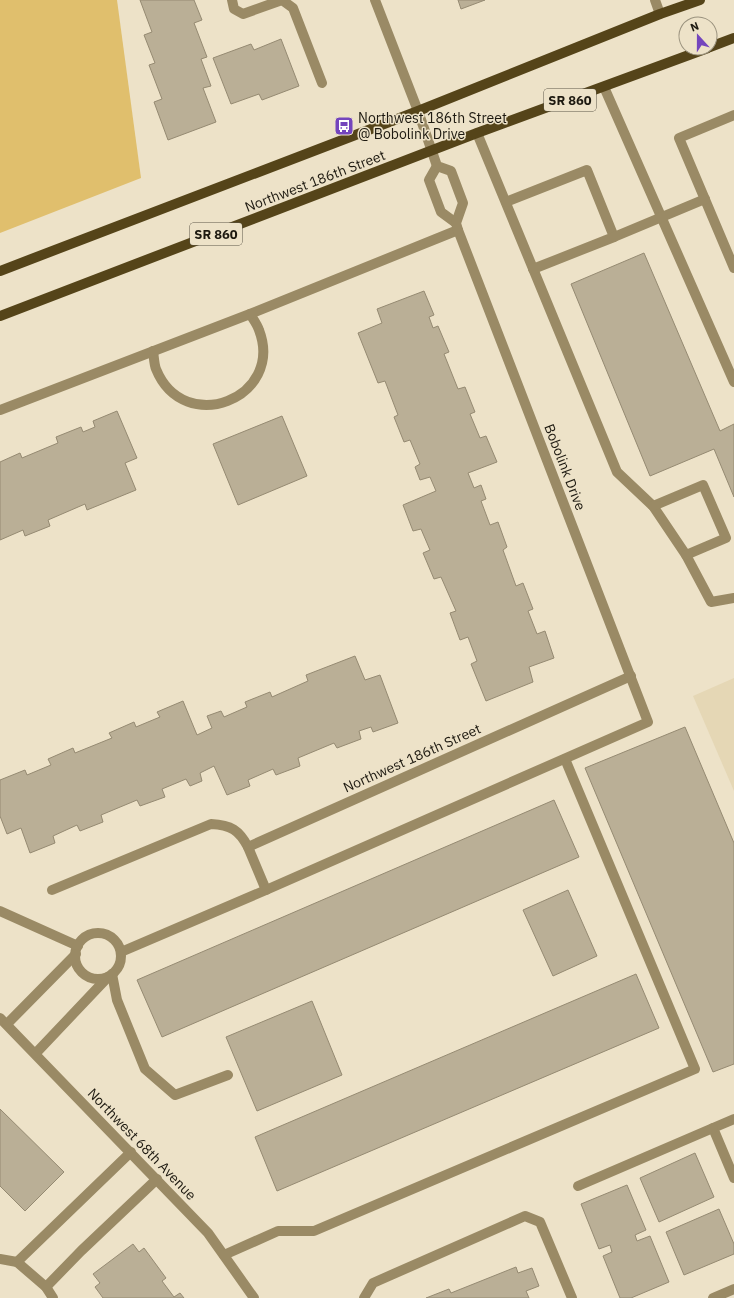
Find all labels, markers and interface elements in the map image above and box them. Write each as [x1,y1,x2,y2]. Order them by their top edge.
north arrow [678,16,718,56]
text: N [688,19,701,35]
road number: SR 860 [544,89,596,111]
place label: Northwest 186th Street @ Bobolink Drive [358,109,507,143]
bus stop icon: Northwest 186th Street @ Bobolink Drive [333,115,355,137]
street label: Northwest 186th Street [242,146,388,216]
road number: SR 860 [190,223,242,245]
street label: Bobolink Drive [540,421,590,513]
street label: Northwest 186th Street [340,719,484,796]
street label: Northwest 68th Avenue [84,1084,200,1204]

